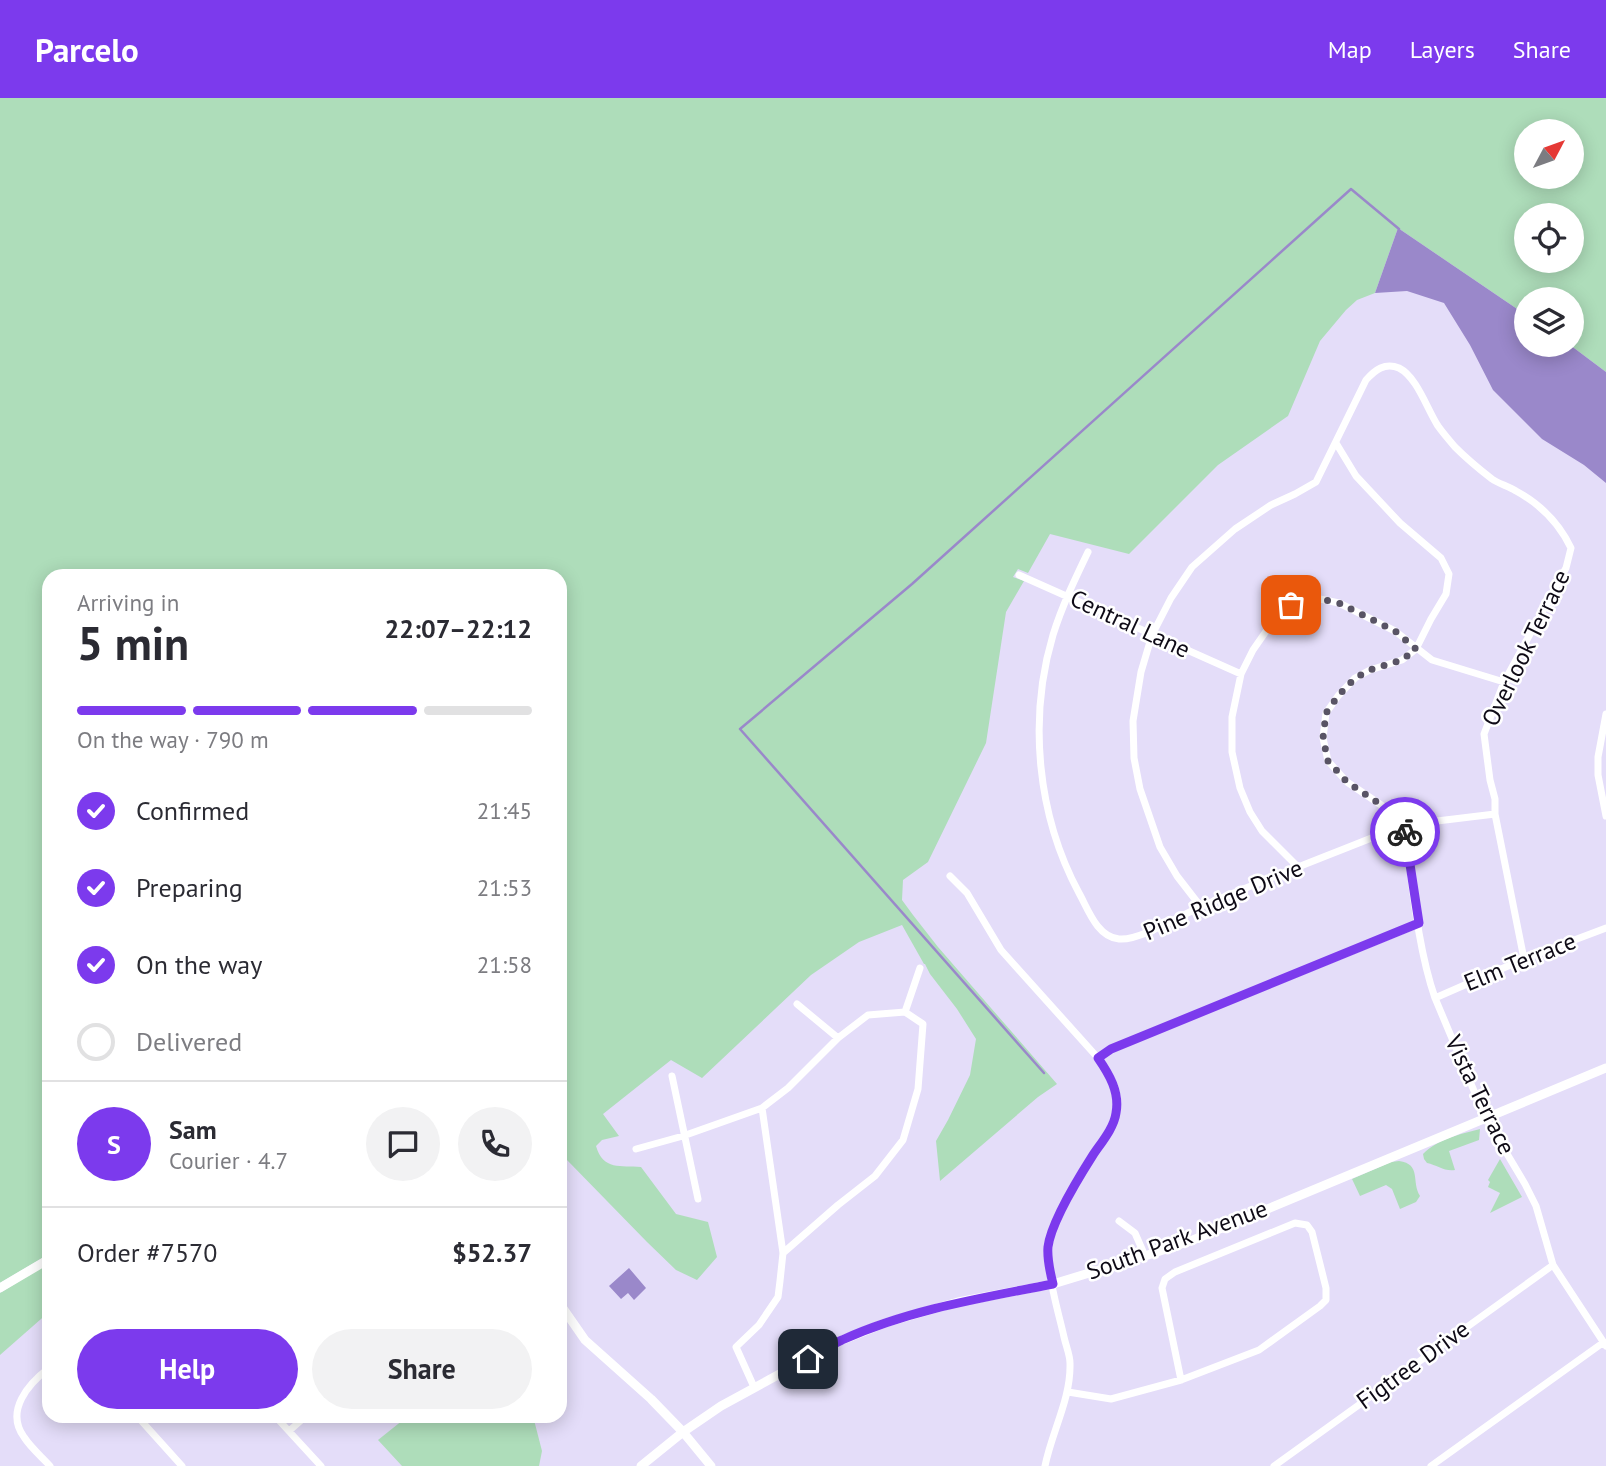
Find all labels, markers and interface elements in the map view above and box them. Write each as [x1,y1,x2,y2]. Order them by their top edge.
text: Parcelo [35,28,139,71]
text: Map [1328,34,1372,65]
text: Layers [1410,34,1475,65]
text: Share [1513,34,1571,65]
north arrow [1514,119,1584,189]
map controls [1514,119,1584,357]
button: locate [1514,203,1584,273]
button: layers [1514,287,1584,357]
street label: Overlook Terrace [1474,565,1577,731]
pin [1261,575,1321,635]
street label: Central Lane [1065,582,1195,665]
icon: bag [1272,586,1310,624]
text: Arriving in [77,588,179,617]
text: 22:07–22:12 [385,612,532,645]
text: 5 min [77,613,189,673]
text: On the way · 790 m [77,725,269,754]
icon: check [77,792,115,830]
text: Confirmed [136,794,249,827]
text: 21:45 [477,796,532,825]
courier [1370,797,1440,867]
icon: bike [1386,813,1424,851]
street label: Pine Ridge Drive [1138,852,1307,947]
icon: check [77,869,115,907]
text: Preparing [136,871,243,904]
text: 21:53 [477,873,532,902]
street label: Elm Terrace [1459,925,1580,998]
icon: check [77,946,115,984]
text: On the way [136,948,262,981]
text: 21:58 [477,950,532,979]
text: Delivered [136,1025,242,1058]
street label: Vista Terrace [1438,1029,1523,1160]
button: chat [366,1107,440,1181]
button: phone [458,1107,532,1181]
text: Sam [169,1113,217,1146]
text: S [107,1128,121,1161]
text: Courier · 4.7 [169,1146,288,1175]
street label: South Park Avenue [1082,1192,1272,1287]
text: Order #7570 [77,1236,217,1269]
text: $52.37 [452,1236,532,1269]
street label: Figtree Drive [1350,1313,1475,1416]
button: Help [77,1329,298,1409]
button: Share [312,1329,532,1409]
pin [778,1329,838,1389]
icon: home [789,1340,827,1378]

